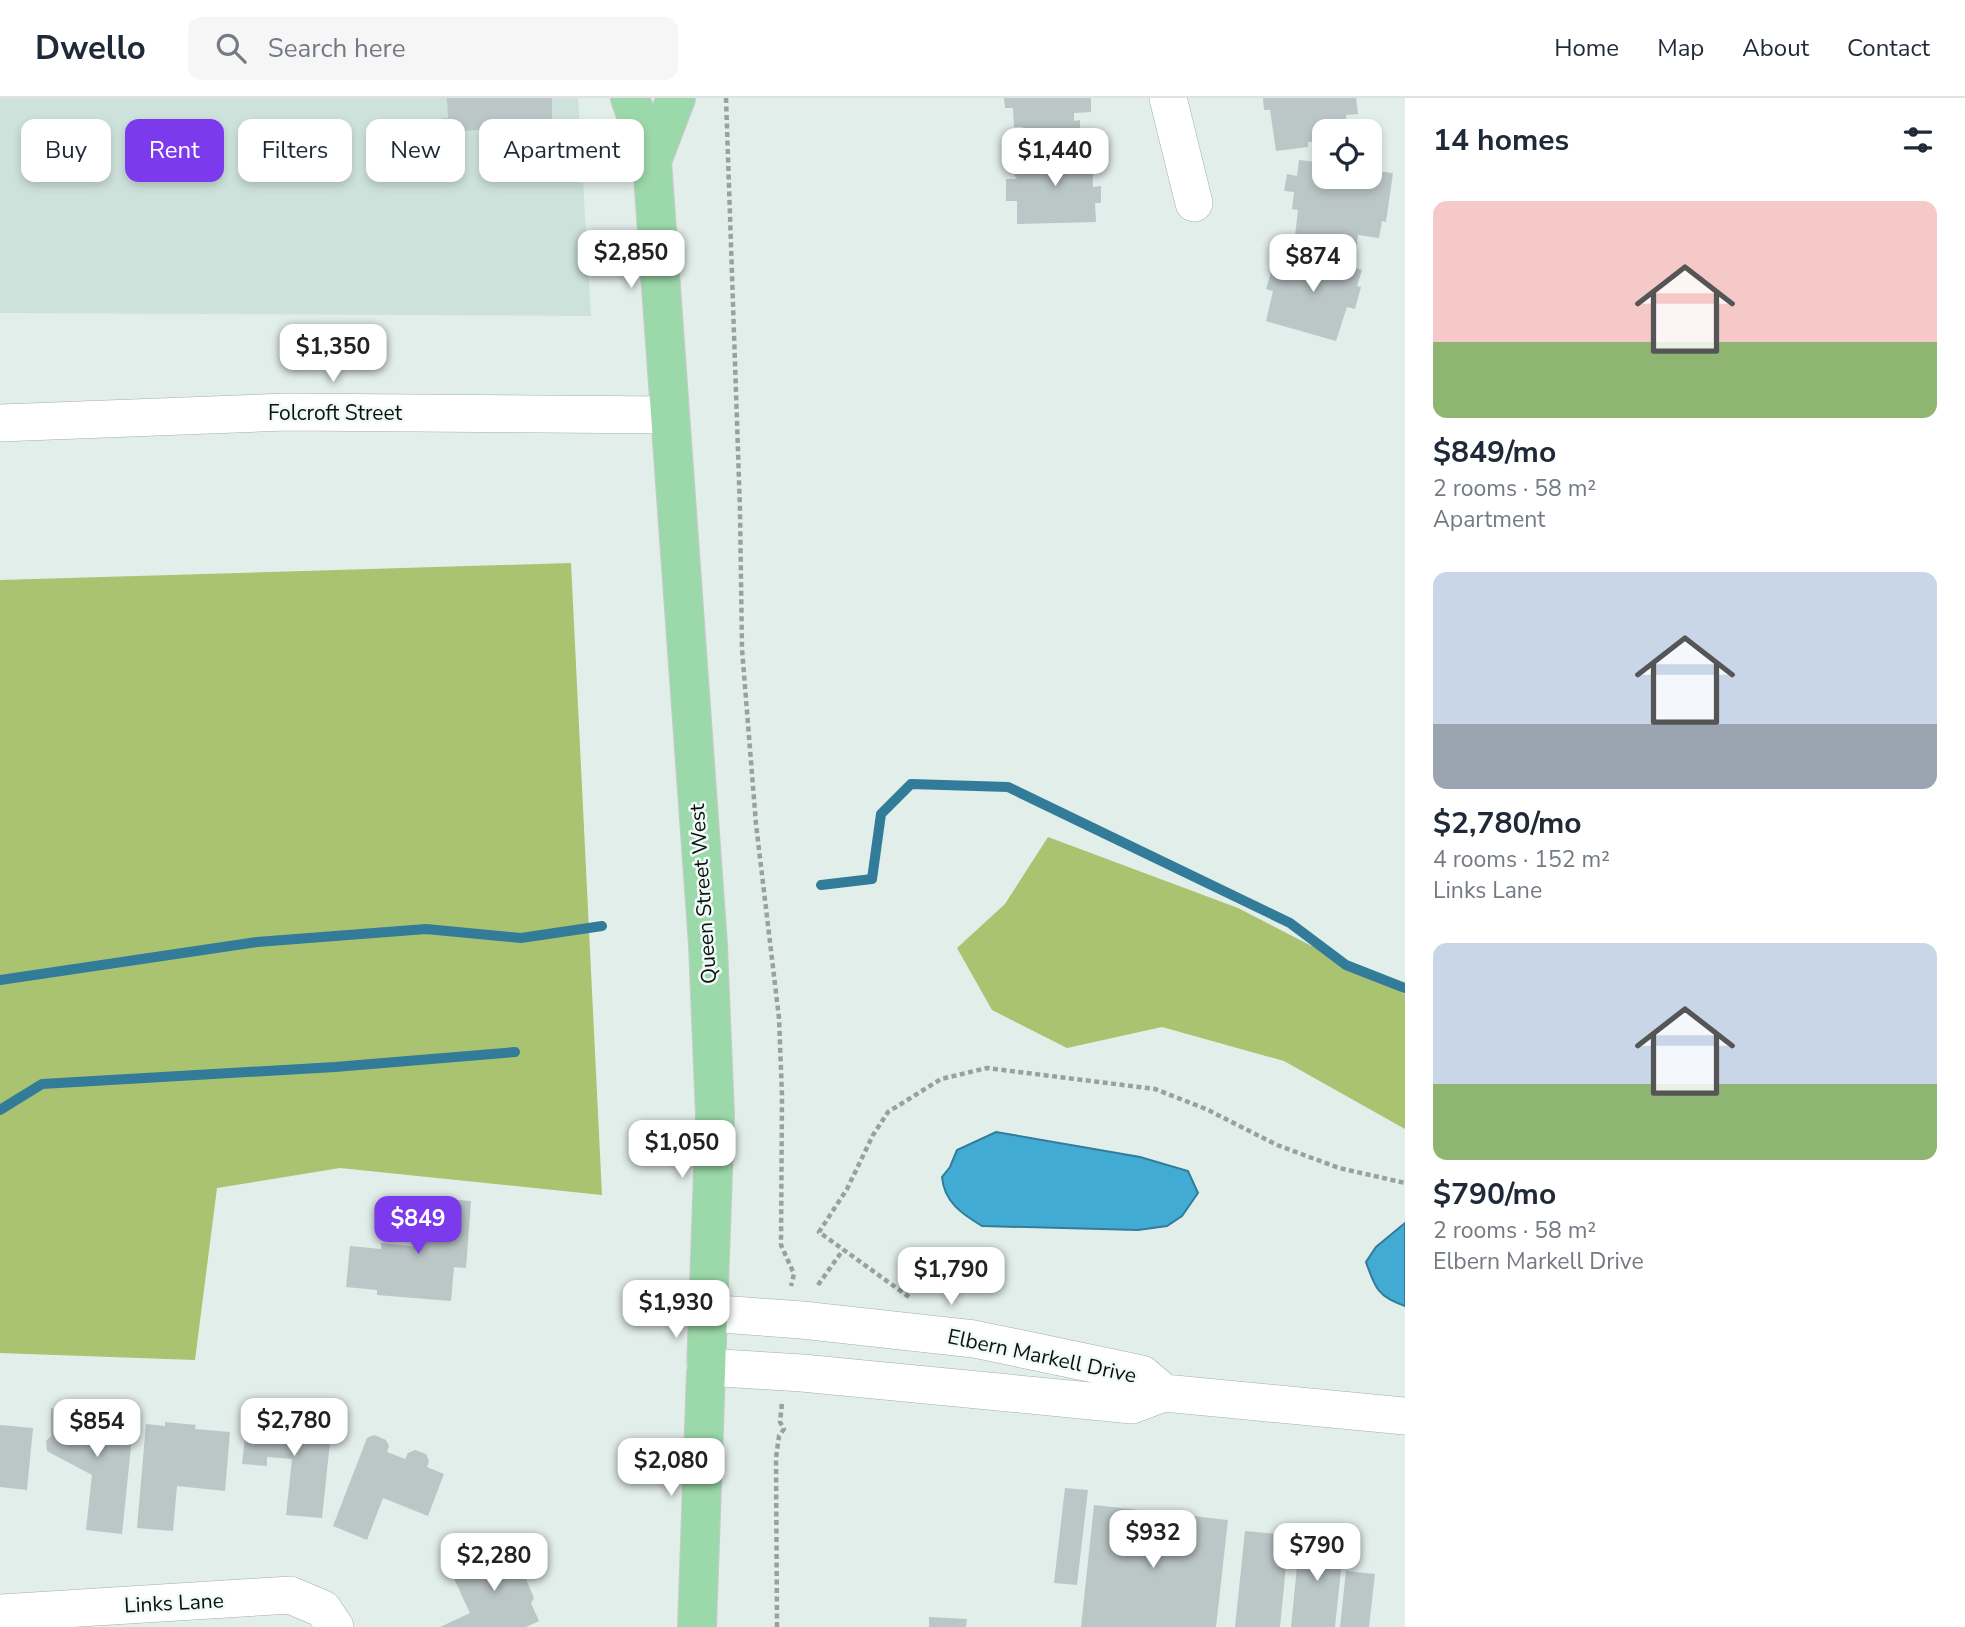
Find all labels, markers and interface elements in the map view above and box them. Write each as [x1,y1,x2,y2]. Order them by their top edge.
search box [188,17,678,80]
text: Dwello [35,26,146,71]
icon: search [212,29,250,67]
text: Search here [268,31,406,66]
text: Home [1554,32,1619,64]
text: Map [1657,32,1704,64]
text: About [1742,32,1809,64]
text: Contact [1847,32,1930,64]
chip: Buy [21,119,111,182]
chip: Rent [125,119,224,182]
chip: Filters [238,119,352,182]
chip: New [366,119,465,182]
chip: Apartment [479,119,644,182]
map controls [1312,119,1382,189]
button: locate [1312,119,1382,189]
text: 14 homes [1433,120,1569,161]
icon: filters [1899,121,1937,159]
pin: $1,440 [998,129,1112,188]
text: $1,440 [1018,135,1092,166]
pin: $2,850 [574,230,688,290]
pin: $874 [1272,234,1354,294]
text: $2,850 [594,237,668,268]
text: $874 [1285,241,1341,272]
icon: home [1622,246,1748,372]
pin: $1,350 [276,324,390,384]
text: $1,350 [296,331,370,362]
street label: Folcroft Street [268,399,403,427]
text: $849/mo [1433,432,1556,473]
text: 2 rooms · 58 m² [1433,473,1596,504]
text: Apartment [1433,504,1545,535]
icon: home [1622,617,1748,743]
street label: Queen Street West [683,802,723,985]
text: $2,780/mo [1433,803,1582,844]
text: 4 rooms · 152 m² [1433,844,1610,875]
text: Links Lane [1433,875,1542,906]
icon: home [1622,988,1748,1114]
pin: $1,050 [625,1121,739,1180]
text: $1,050 [645,1127,719,1158]
text: $790/mo [1433,1174,1556,1215]
pin: $849 [377,1196,459,1256]
text: $849 [390,1203,446,1234]
text: 2 rooms · 58 m² [1433,1215,1596,1246]
text: Elbern Markell Drive [1433,1246,1644,1277]
pin: $1,790 [894,1248,1008,1307]
text: $1,790 [914,1254,988,1285]
pin: $1,930 [619,1280,733,1340]
text: $1,930 [639,1287,713,1318]
street label: Elbern Markell Drive [945,1322,1139,1390]
pin: $2,780 [237,1398,351,1458]
pin: $854 [56,1400,138,1459]
text: $2,780 [257,1405,331,1436]
text: $854 [69,1406,125,1437]
pin: $2,080 [614,1438,728,1498]
text: $2,080 [634,1445,708,1476]
pin: $932 [1112,1510,1194,1570]
text: $932 [1125,1517,1181,1548]
pin: $790 [1276,1524,1358,1583]
text: $790 [1289,1530,1345,1561]
pin: $2,280 [437,1534,551,1593]
text: $2,280 [457,1540,531,1571]
street label: Links Lane [124,1586,224,1620]

